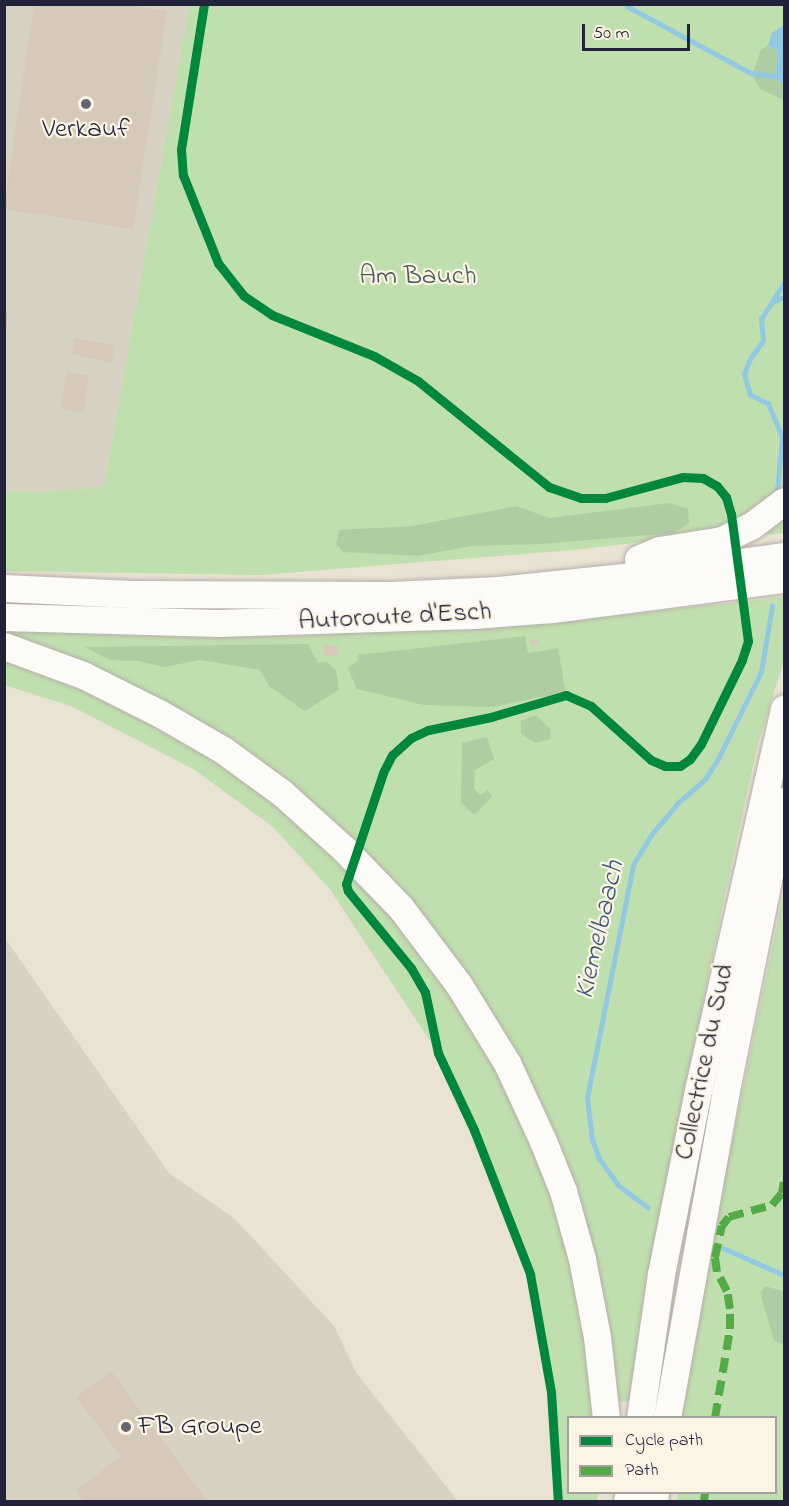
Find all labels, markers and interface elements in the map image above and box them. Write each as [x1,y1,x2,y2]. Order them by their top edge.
scale bar [585,12,693,50]
text: 50 m [593,21,630,47]
marker: Verkauf [79,97,93,111]
place label: Verkauf [42,114,130,146]
park label: Am Bauch [359,261,477,293]
street label: Autoroute d'Esch [297,596,493,638]
water label: Kiemelbaach [569,858,633,1002]
street label: Collectrice du Sud [668,961,742,1163]
place label: FB Groupe [138,1411,262,1443]
legend [567,1416,777,1494]
marker: FB Groupe [119,1420,133,1434]
text: Cycle path [625,1428,703,1454]
text: Path [625,1458,659,1484]

